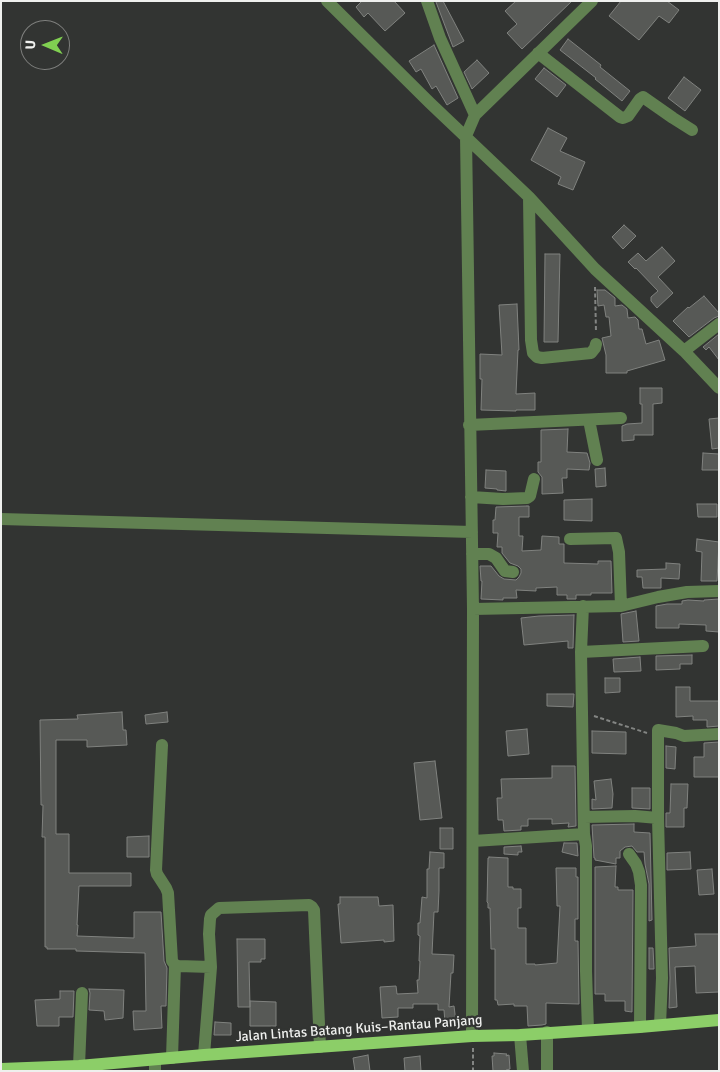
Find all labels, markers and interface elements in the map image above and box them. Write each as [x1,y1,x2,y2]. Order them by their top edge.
north arrow [20,20,70,70]
text: U [22,40,39,50]
street label: Jalan Lintas Batang Kuis–Rantau Panjang [235,1012,483,1046]

